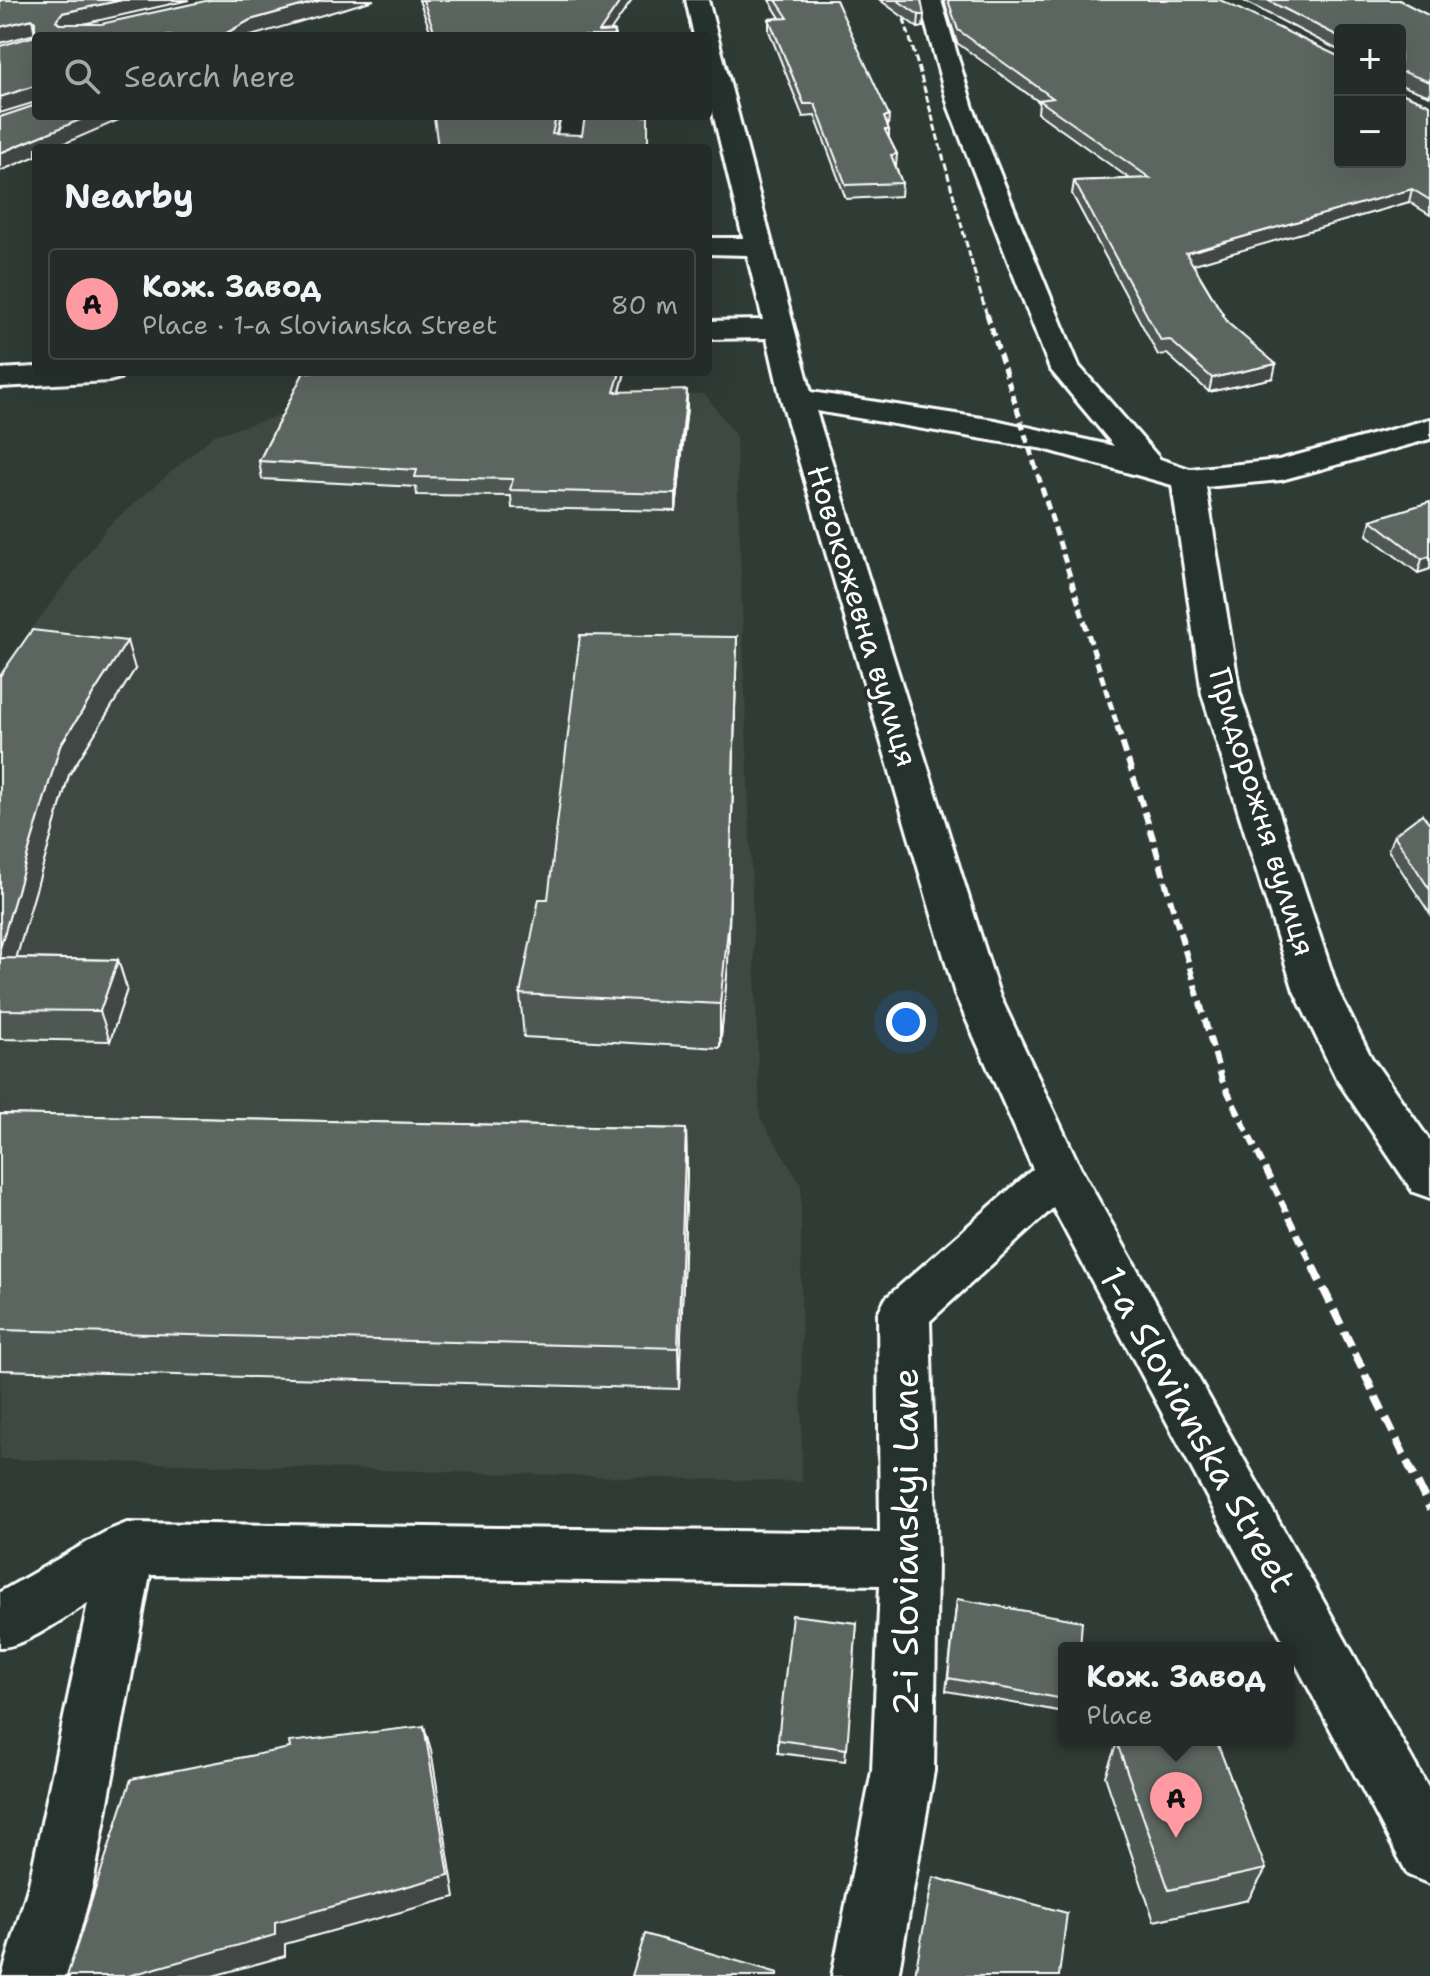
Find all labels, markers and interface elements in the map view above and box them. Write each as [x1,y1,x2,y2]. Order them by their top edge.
map controls [1334,24,1406,168]
button: + [1334,24,1406,96]
search box [32,32,712,120]
icon: search [60,54,104,98]
text: Search here [124,56,295,97]
button: − [1334,96,1406,168]
text: Nearby [64,173,194,219]
text: Кож. Завод [142,266,321,307]
text: A [82,287,102,322]
text: 80 m [611,287,678,322]
text: Place · 1-a Slovianska Street [142,307,497,342]
street label: Новокожевна вулиця [797,460,928,772]
street label: Придорожня вулиця [1199,663,1326,961]
your location [886,1002,926,1042]
street label: 1-a Slovianska Street [1088,1258,1308,1601]
street label: 2-i Slovianskyi Lane [881,1368,930,1716]
popup [1058,1642,1294,1746]
text: Кож. Завод [1086,1656,1266,1697]
text: Place [1086,1697,1153,1732]
pin: A [1150,1772,1202,1838]

